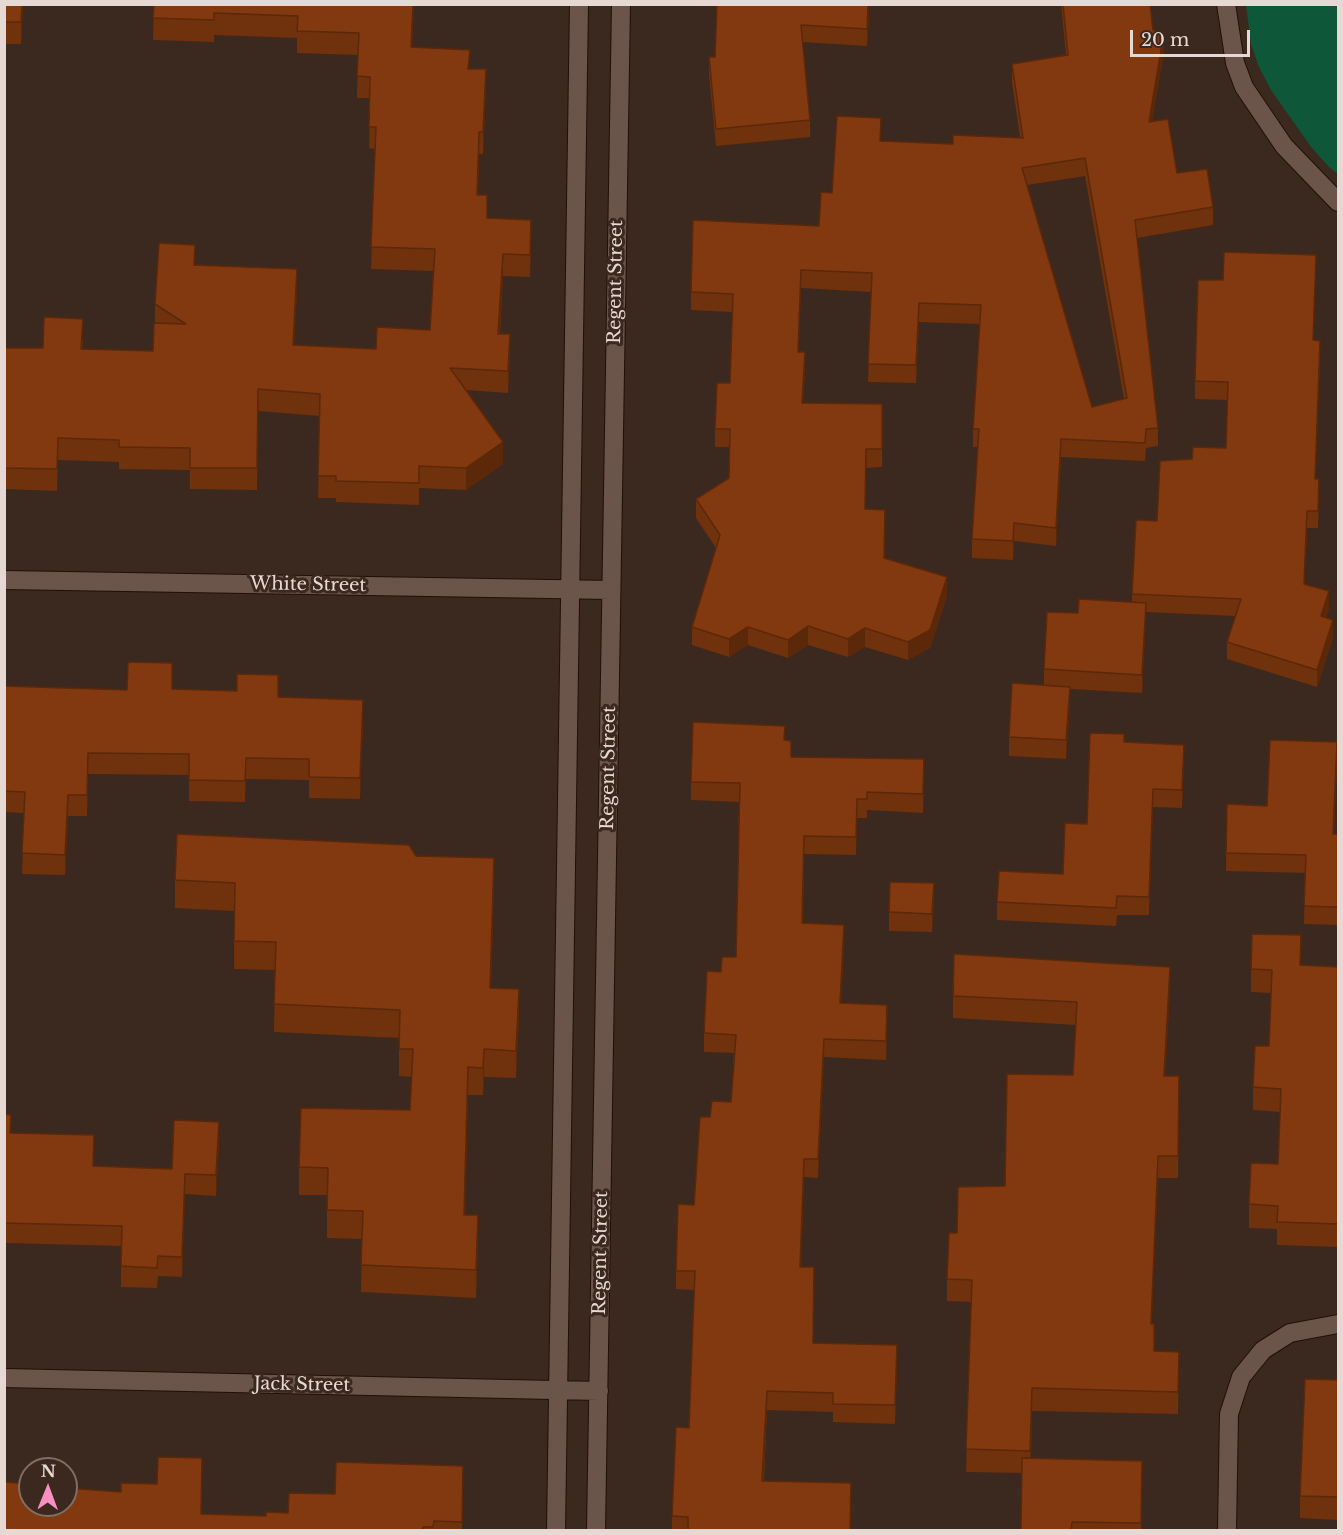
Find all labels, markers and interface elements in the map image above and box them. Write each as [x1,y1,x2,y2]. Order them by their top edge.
scale bar [1133,18,1253,56]
text: 20 m [1141,29,1189,51]
street label: Regent Street [604,220,628,344]
street label: White Street [250,573,366,597]
street label: Regent Street [597,706,621,830]
street label: Regent Street [589,1191,613,1315]
street label: Jack Street [254,1373,350,1397]
north arrow [18,1457,78,1517]
text: N [41,1461,56,1481]

